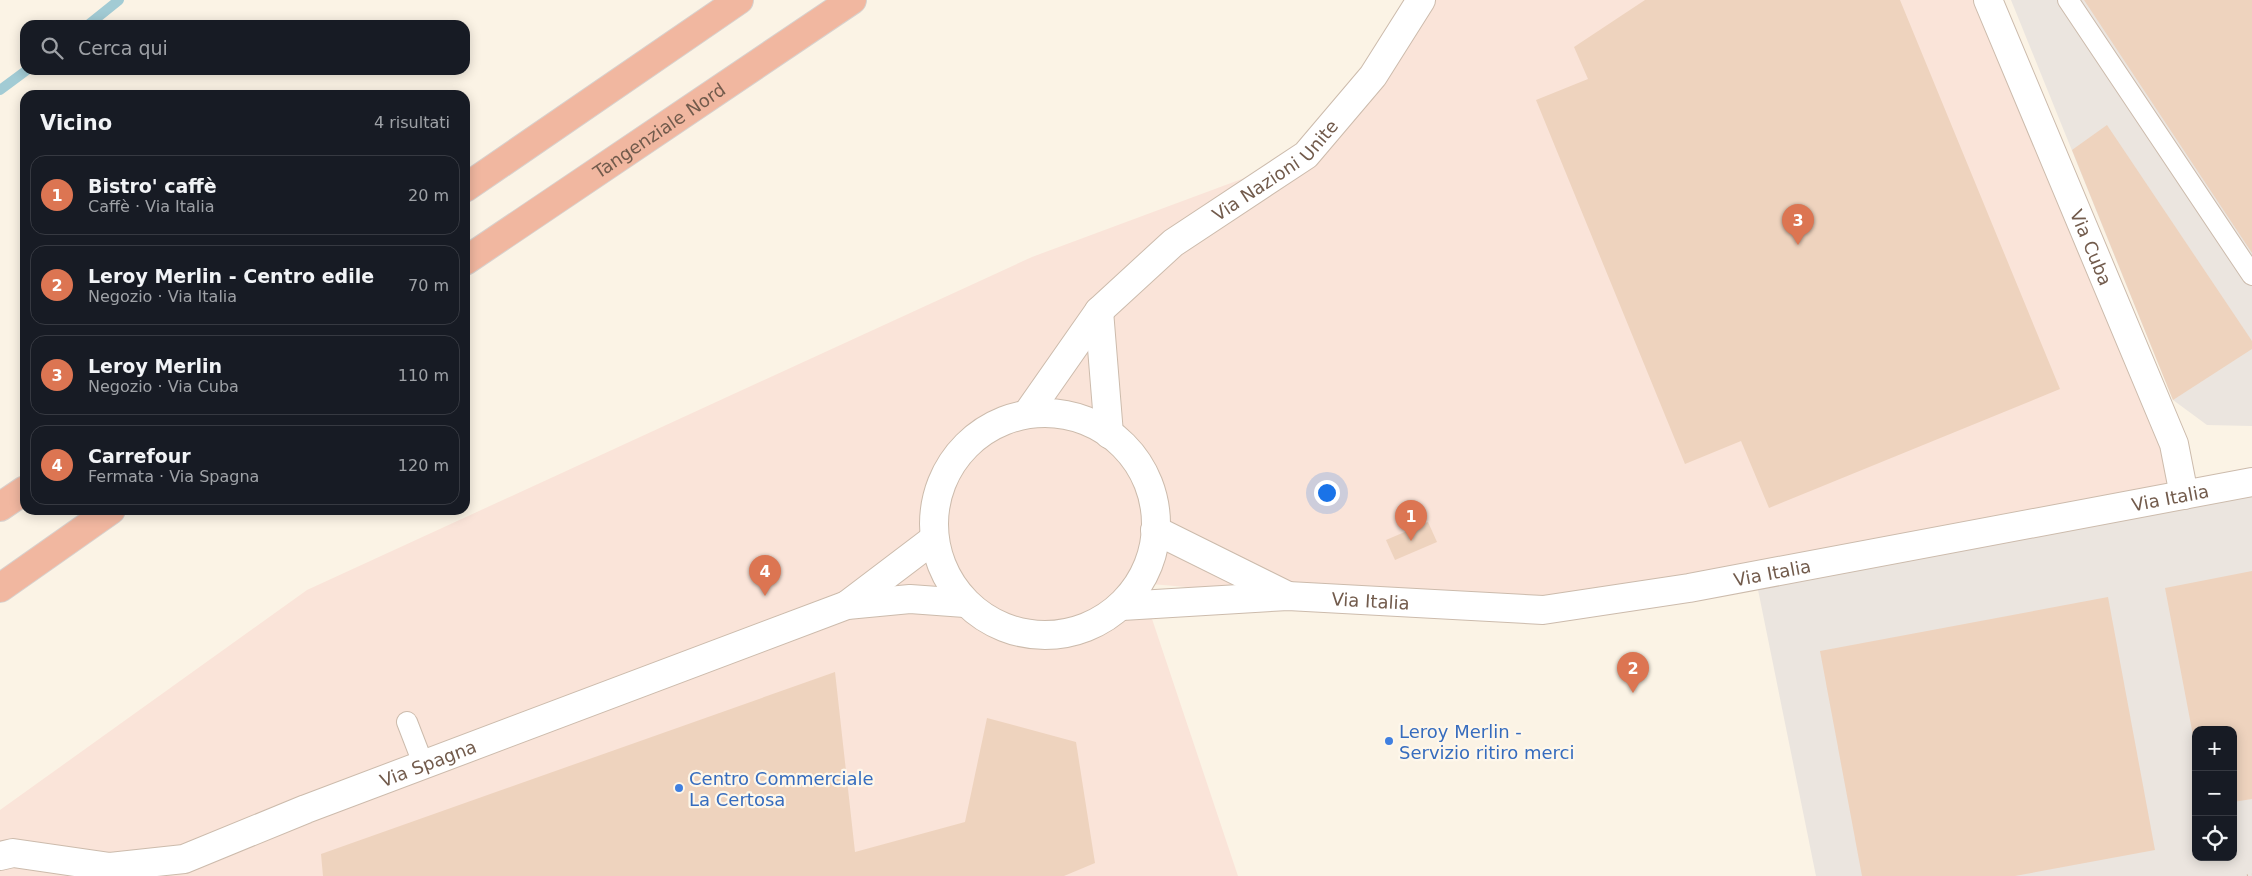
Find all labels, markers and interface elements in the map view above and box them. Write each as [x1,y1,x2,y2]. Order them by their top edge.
search box [20,20,470,75]
icon: search [38,34,66,62]
text: Cerca qui [78,37,168,59]
street label: Tangenziale Nord [588,78,729,183]
text: Vicino [40,111,112,135]
text: 4 risultati [374,113,450,132]
street label: Via Nazioni Unite [1208,115,1342,225]
text: Bistro' caffè [88,175,217,197]
text: 1 [51,186,63,205]
text: 20 m [408,186,449,205]
text: Caffè · Via Italia [88,197,215,216]
pin: 3 [1782,204,1814,245]
street label: Via Cuba [2066,206,2117,288]
text: Leroy Merlin - Centro edile [88,265,374,287]
text: 2 [51,276,63,295]
text: 70 m [408,276,449,295]
text: Negozio · Via Italia [88,287,237,306]
text: Leroy Merlin [88,355,222,377]
text: 3 [51,366,63,385]
text: 110 m [398,366,449,385]
text: Negozio · Via Cuba [88,377,239,396]
text: Carrefour [88,445,191,467]
text: 4 [51,456,63,475]
text: 120 m [398,456,449,475]
text: Fermata · Via Spagna [88,467,259,486]
your location [1314,480,1340,506]
street label: Via Italia [2130,480,2211,515]
pin: 1 [1395,500,1427,541]
pin: 4 [749,555,781,596]
street label: Via Italia [1732,555,1813,590]
street label: Via Italia [1331,588,1410,613]
pin: 2 [1617,652,1649,693]
place label: Leroy Merlin - Servizio ritiro merci [1399,721,1574,763]
map controls [2192,726,2237,861]
button: + [2192,726,2237,771]
street label: Via Spagna [377,735,479,791]
marker: Leroy Merlin - Servizio ritiro merci [1383,735,1395,747]
place label: Centro Commerciale La Certosa [689,768,874,810]
button: − [2192,771,2237,816]
marker: Centro Commerciale La Certosa [673,782,685,794]
button: locate [2192,816,2237,861]

